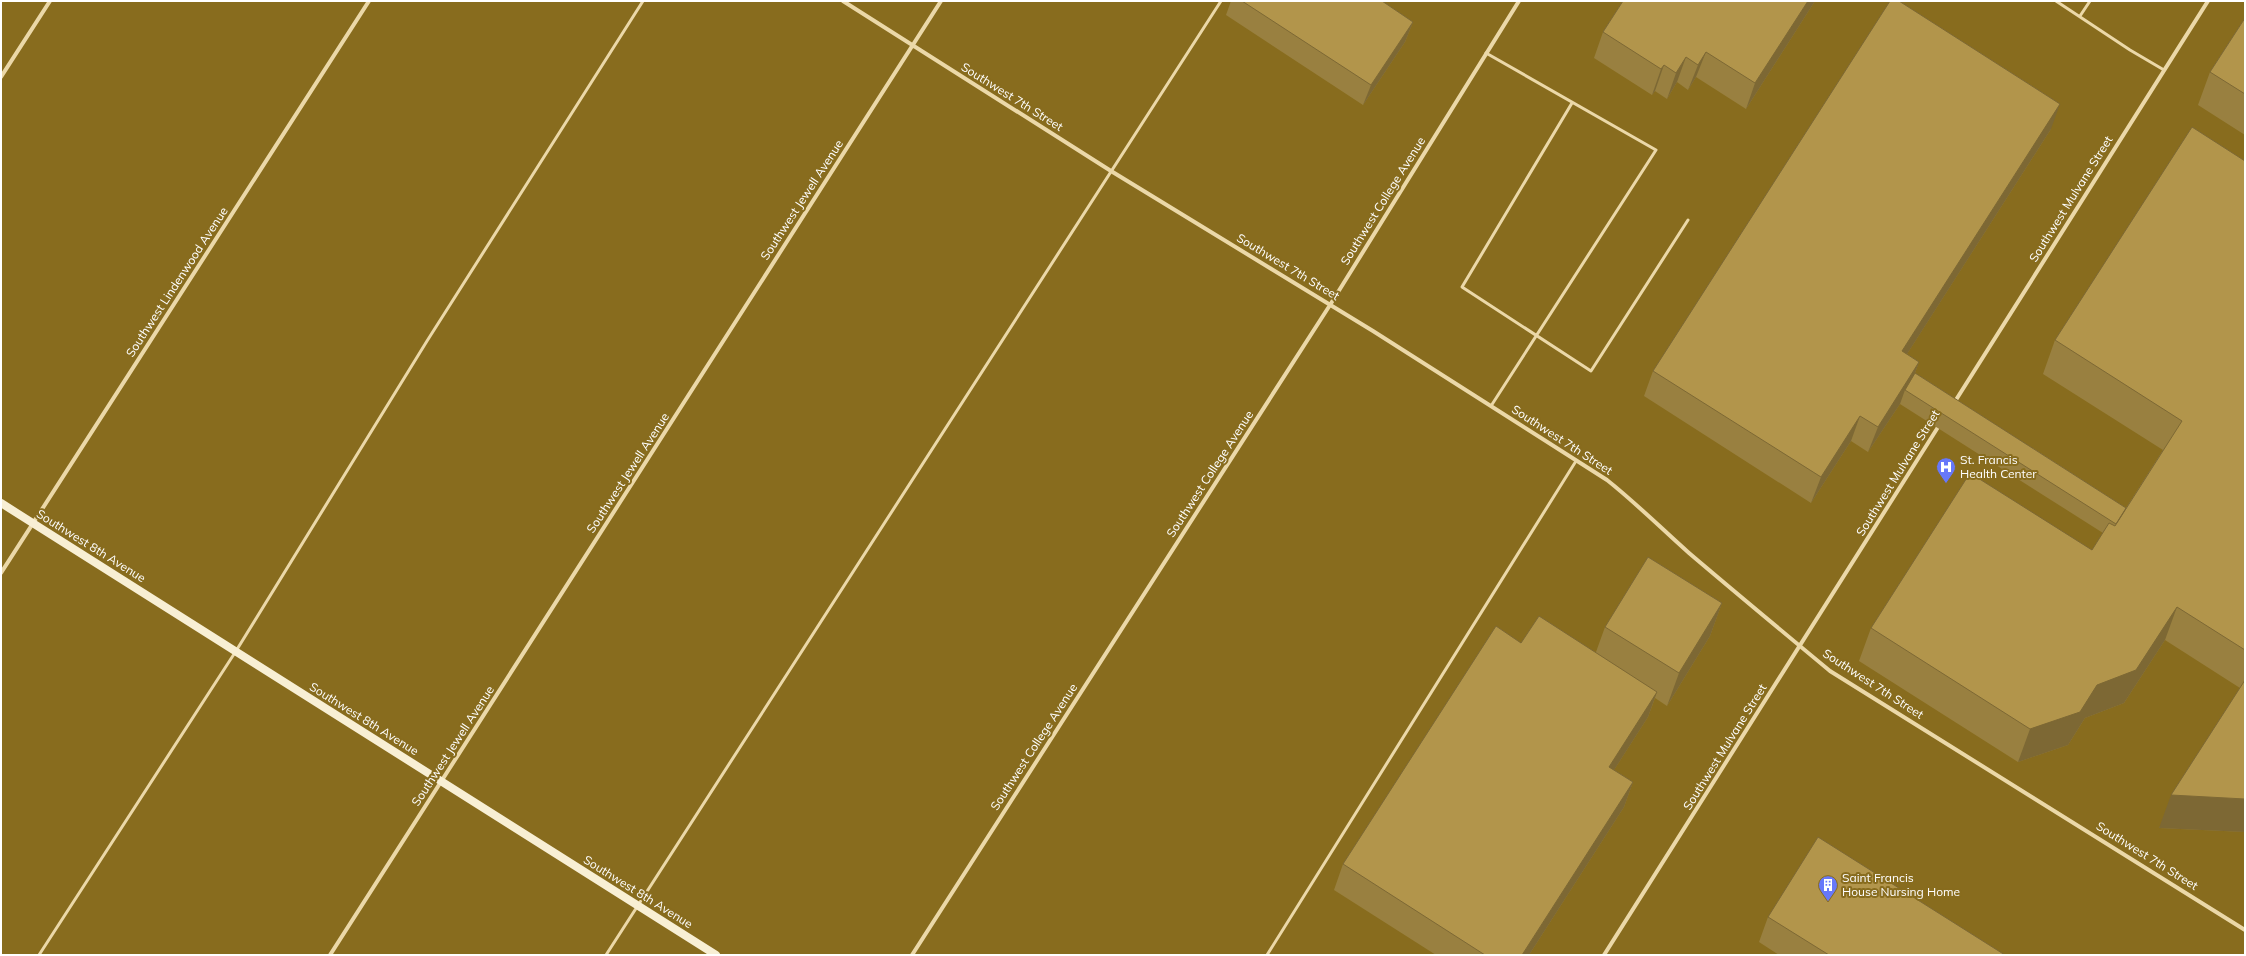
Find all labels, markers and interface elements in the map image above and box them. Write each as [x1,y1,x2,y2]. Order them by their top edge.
street label: Southwest 7th Street [959,59,1066,134]
street label: Southwest Mulvane Street [2026,133,2116,265]
street label: Southwest College Avenue [1337,134,1428,268]
street label: Southwest Jewell Avenue [757,137,846,263]
street label: Southwest Lindenwood Avenue [122,204,231,360]
street label: Southwest 7th Street [1234,230,1342,303]
street label: Southwest 7th Street [1509,401,1616,478]
street label: Southwest Mulvane Street [1853,407,1943,539]
street label: Southwest College Avenue [1163,408,1256,540]
street label: Southwest Jewell Avenue [583,410,672,536]
place label: St. Francis Health Center [1960,452,2037,481]
hospital icon: St. Francis Health Center [1935,456,1957,484]
street label: Southwest 8th Avenue [34,506,149,585]
street label: Southwest 7th Street [1820,645,1927,722]
street label: Southwest 8th Avenue [307,679,422,758]
street label: Southwest College Avenue [987,681,1080,813]
street label: Southwest Mulvane Street [1680,681,1770,813]
street label: Southwest Jewell Avenue [408,683,497,809]
street label: Southwest 7th Street [2094,818,2201,893]
street label: Southwest 8th Avenue [581,852,696,931]
place label: Saint Francis House Nursing Home [1842,870,1960,899]
building icon: Saint Francis House Nursing Home [1817,874,1839,902]

